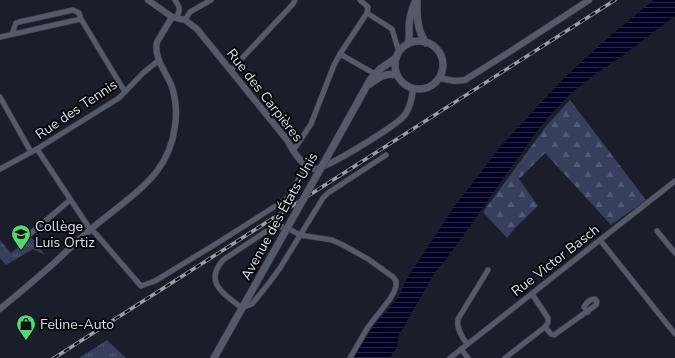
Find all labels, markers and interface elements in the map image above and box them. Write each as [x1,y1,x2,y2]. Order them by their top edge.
street label: Rue des Carpières [222,45,307,146]
street label: Rue des Tennis [32,75,121,144]
street label: Avenue des États-Unis [236,149,323,284]
place label: Collège Luis Ortiz [35,217,95,252]
street label: Rue Victor Basch [507,220,603,301]
school or university icon: Collège Luis Ortiz [10,223,32,251]
shop icon: Feline-Auto [15,313,37,341]
place label: Feline-Auto [40,315,114,334]

